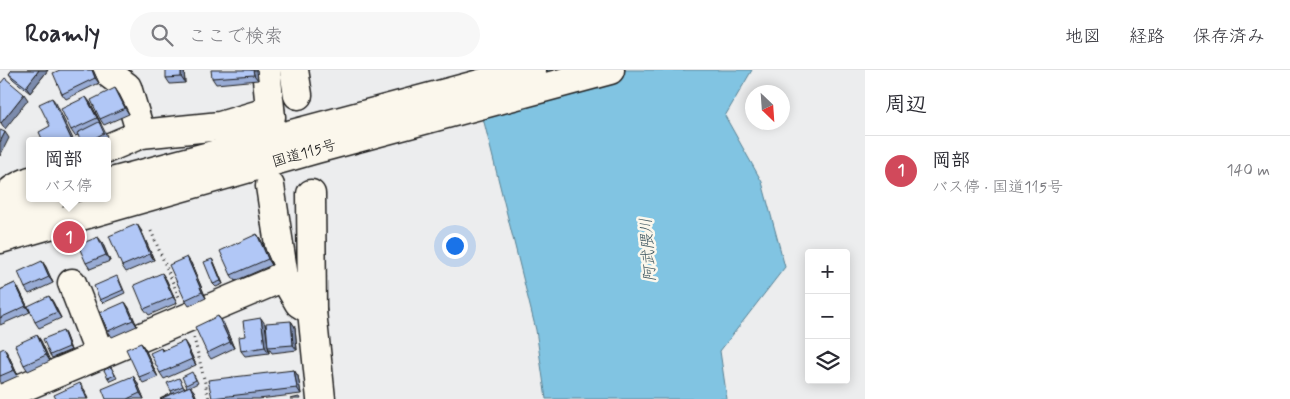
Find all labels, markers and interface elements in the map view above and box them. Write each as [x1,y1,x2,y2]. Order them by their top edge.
search box [130,12,480,57]
text: Roamly [25,19,100,50]
icon: search [148,21,176,49]
text: ここで検索 [188,24,283,49]
text: 地図 [1065,25,1101,49]
text: 経路 [1129,25,1165,49]
text: 保存済み [1193,25,1265,49]
north arrow [745,85,790,130]
text: 周辺 [885,91,927,119]
street label: 国道115号 [270,135,339,173]
popup [26,137,111,202]
text: 岡部 [44,147,83,172]
text: 岡部 [932,148,970,173]
text: 1 [897,160,905,181]
text: 140 m [1226,160,1270,181]
text: バス停 [44,176,93,197]
text: バス停 · 国道115号 [932,177,1063,198]
water label: 阿武隈川 [636,217,661,283]
pin: 1 [53,218,85,256]
your location [442,233,468,259]
map controls [805,249,850,384]
button: + [805,249,850,294]
button: − [805,294,850,339]
button: layers [805,339,850,384]

